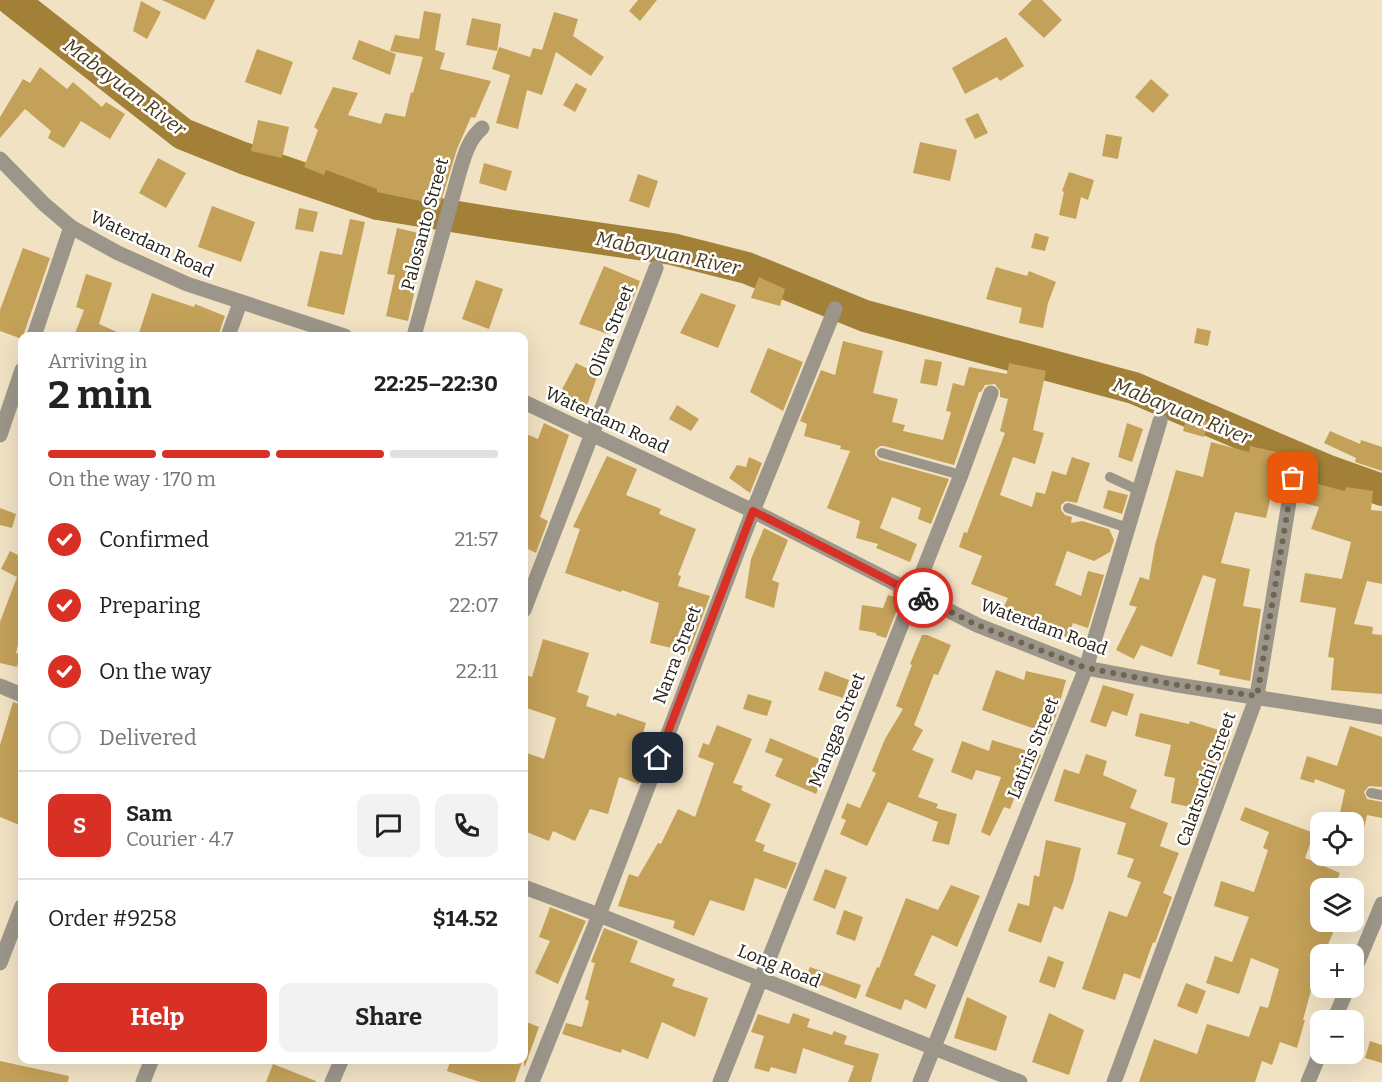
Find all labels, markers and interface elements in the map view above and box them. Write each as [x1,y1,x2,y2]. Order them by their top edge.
water label: Mabayuan River [59,33,192,141]
street label: Palosanto Street [397,155,453,293]
street label: Waterdam Road [87,206,218,282]
water label: Mabayuan River [594,226,743,280]
street label: Oliva Street [583,281,639,380]
text: Arriving in [48,349,147,373]
text: 22:25–22:30 [374,370,498,397]
text: 2 min [48,372,152,418]
water label: Mabayuan River [1109,372,1256,450]
street label: Waterdam Road [542,382,673,458]
pin [1267,452,1318,503]
icon: bag [1276,461,1309,494]
text: On the way · 170 m [48,467,216,491]
icon: check [48,523,81,556]
text: Confirmed [99,526,209,553]
text: 21:57 [454,527,498,551]
courier [893,568,953,628]
icon: bike [907,582,940,615]
icon: check [48,589,81,622]
text: Preparing [99,592,201,619]
text: 22:07 [449,593,498,617]
street label: Waterdam Road [977,594,1111,660]
street label: Narra Street [648,602,706,707]
icon: check [48,655,81,688]
text: On the way [99,658,211,685]
text: 22:11 [456,659,498,683]
street label: Mangga Street [804,669,870,790]
street label: Latiris Street [1003,694,1064,802]
street label: Calatsuchi Street [1171,708,1241,849]
text: Delivered [99,724,197,751]
pin [632,732,683,783]
icon: home [641,741,674,774]
button: chat [357,794,420,857]
button: phone [435,794,498,857]
text: Sam [126,800,172,827]
text: S [73,812,86,839]
map controls [1310,812,1364,1064]
button: locate [1310,812,1364,866]
text: Courier · 4.7 [126,827,234,851]
button: layers [1310,878,1364,932]
text: Order #9258 [48,905,177,932]
text: $14.52 [433,905,498,932]
street label: Long Road [734,939,824,993]
button: + [1310,944,1364,998]
button: Help [48,983,267,1052]
button: Share [279,983,498,1052]
button: − [1310,1010,1364,1064]

